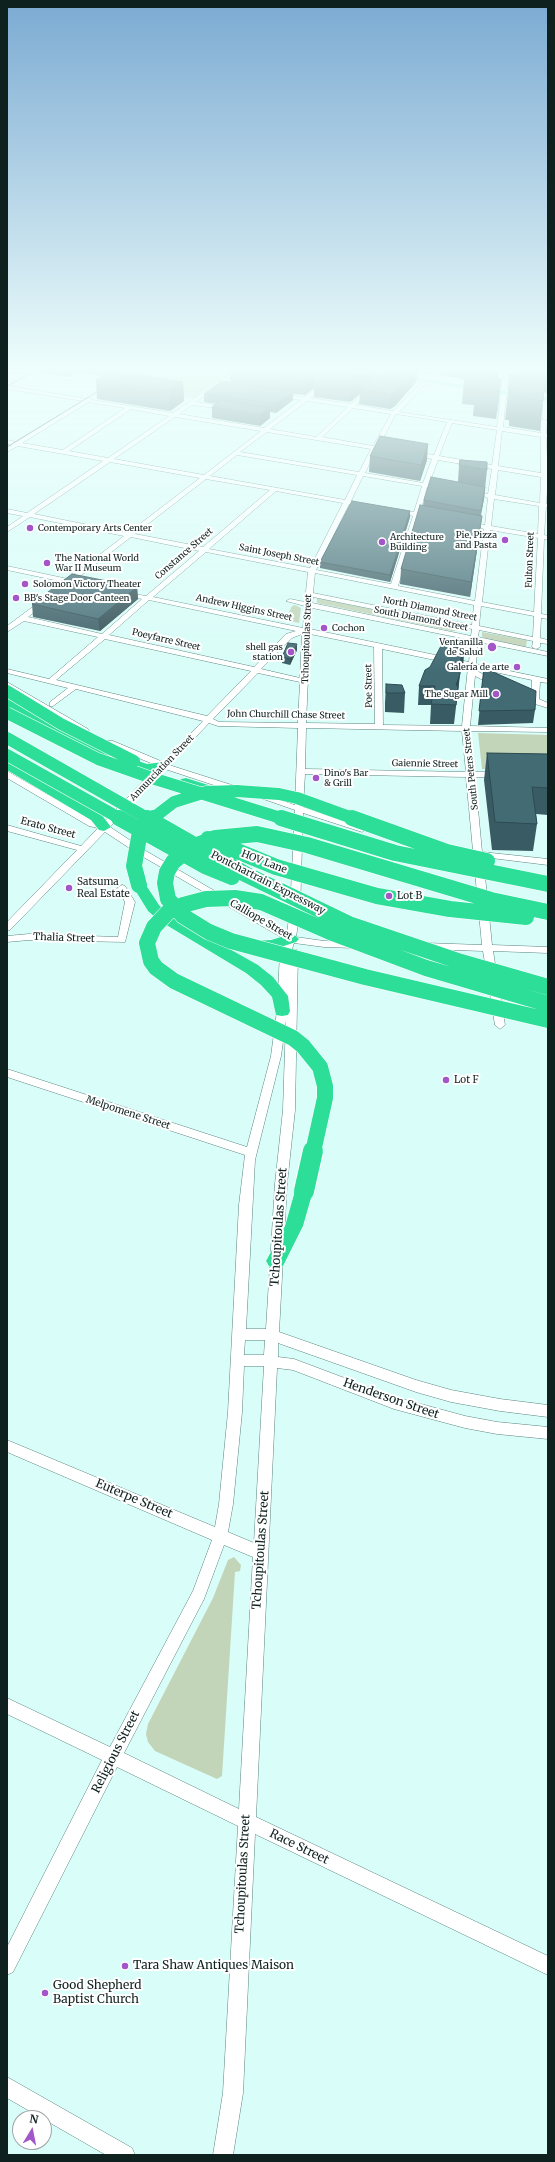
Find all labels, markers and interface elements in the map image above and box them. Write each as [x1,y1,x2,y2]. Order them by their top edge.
marker: Contemporary Arts Center [25,523,35,533]
place label: Contemporary Arts Center [38,523,152,533]
street label: Constance Street [153,526,215,582]
place label: Pie, Pizza and Pasta [455,530,497,551]
place label: Architecture Building [390,532,444,553]
street label: Fulton Street [524,532,536,588]
marker: Pie, Pizza and Pasta [500,535,510,545]
marker: Architecture Building [377,537,387,547]
street label: Saint Joseph Street [238,542,320,568]
place label: The National World War II Museum [55,553,139,574]
marker: The National World War II Museum [42,558,52,568]
marker: Solomon Victory Theater [20,579,30,589]
place label: Solomon Victory Theater [33,579,141,589]
marker: BB's Stage Door Canteen [11,593,21,603]
place label: BB's Stage Door Canteen [24,593,130,603]
street label: Andrew Higgins Street [195,593,293,623]
street label: Tchoupitoulas Street [300,594,314,684]
street label: North Diamond Street [382,595,478,623]
street label: South Diamond Street [373,605,469,633]
marker: Cochon [319,623,329,633]
place label: Cochon [332,623,365,633]
street label: Poeyfarre Street [131,627,201,653]
place label: Ventanilla de Salud [439,637,483,658]
marker: Ventanilla de Salud [486,641,498,653]
place label: shell gas station [246,642,283,663]
marker: shell gas station [286,647,296,657]
place label: Galería de arte [447,662,509,672]
marker: Galería de arte [512,662,522,672]
street label: Poe Street [363,664,375,708]
place label: The Sugar Mill [424,689,488,699]
marker: The Sugar Mill [491,689,501,699]
street label: John Churchill Chase Street [227,709,345,721]
street label: South Peters Street [461,727,481,811]
street label: Annunciation Street [128,733,196,803]
street label: Gaiennie Street [392,758,458,770]
place label: Dino's Bar & Grill [324,768,368,789]
marker: Dino's Bar & Grill [311,773,321,783]
street label: Erato Street [19,815,77,841]
street label: HOV Lane [240,848,288,876]
street label: Pontchartrain Expressway [209,849,327,917]
place label: Satsuma Real Estate [77,876,130,900]
marker: Satsuma Real Estate [64,883,74,893]
place label: Lot B [397,890,422,902]
marker: Lot B [384,891,394,901]
street label: Calliope Street [228,897,294,943]
street label: Thalia Street [33,931,95,945]
place label: Lot F [454,1074,479,1086]
marker: Lot F [441,1075,451,1085]
street label: Melpomene Street [84,1094,172,1132]
street label: Tchoupitoulas Street [268,1167,290,1287]
street label: Henderson Street [341,1376,441,1422]
street label: Euterpe Street [93,1476,175,1522]
street label: Tchoupitoulas Street [250,1490,272,1610]
street label: Religious Street [89,1708,143,1796]
street label: Tchoupitoulas Street [233,1814,253,1934]
street label: Race Street [267,1826,331,1868]
place label: Tara Shaw Antiques Maison [133,1959,294,1973]
marker: Tara Shaw Antiques Maison [120,1961,130,1971]
place label: Good Shepherd Baptist Church [53,1979,142,2007]
marker: Good Shepherd Baptist Church [40,1988,50,1998]
north arrow [12,2110,52,2150]
text: N [28,2112,39,2127]

